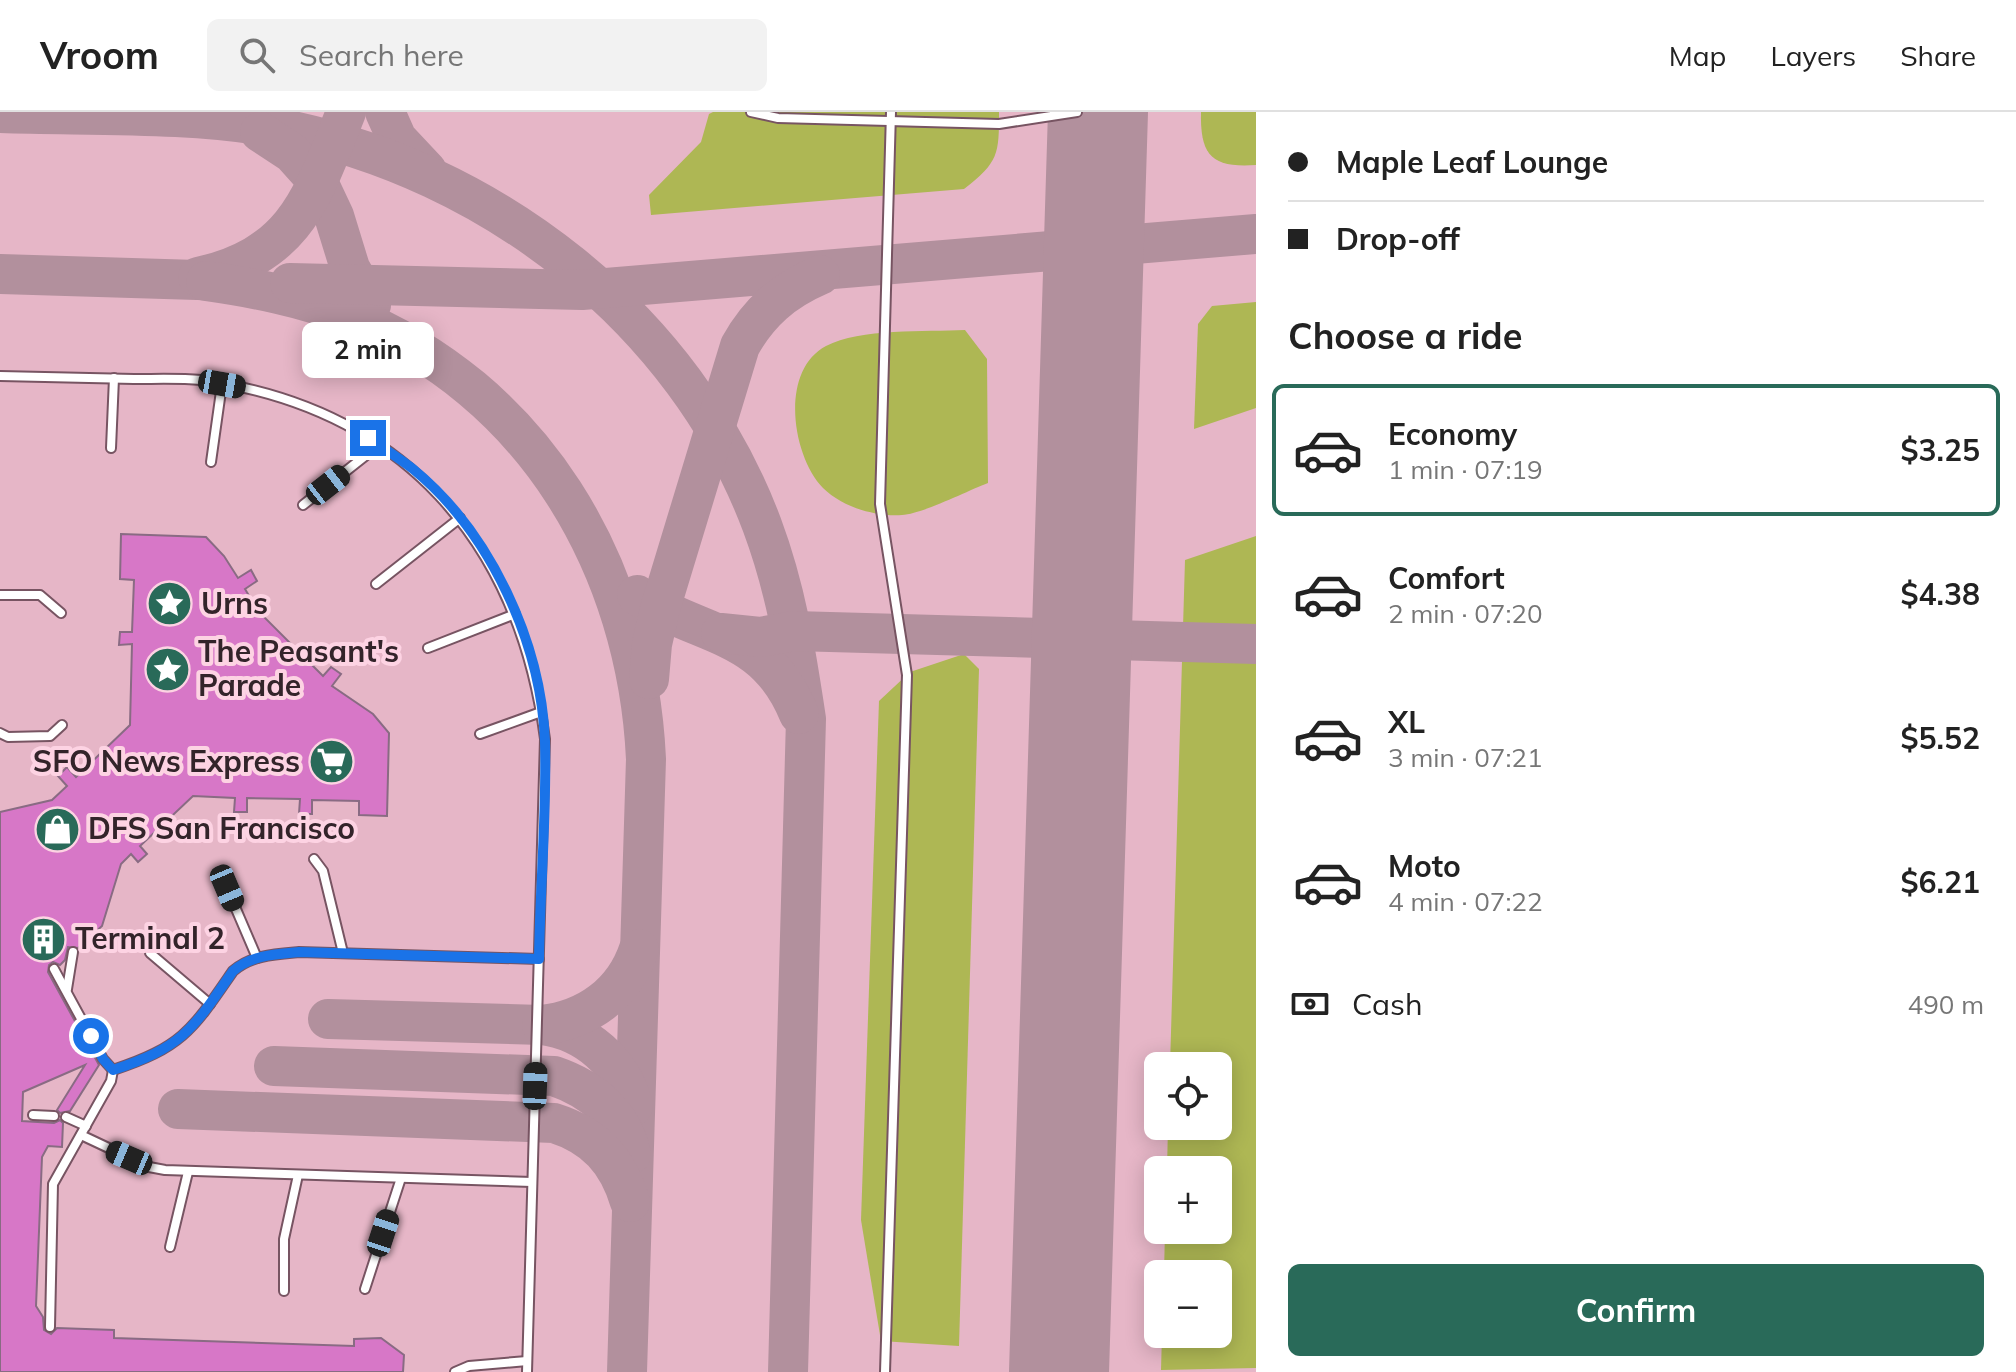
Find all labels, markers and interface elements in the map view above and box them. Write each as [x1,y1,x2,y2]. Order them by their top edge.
search box [207,19,767,91]
text: Vroom [40,31,159,79]
icon: search [235,33,279,77]
text: Search here [299,36,464,74]
text: Map [1669,38,1726,73]
text: Layers [1770,38,1856,73]
text: Share [1900,38,1976,73]
text: Maple Leaf Lounge [1336,143,1608,181]
text: Drop-off [1336,220,1460,258]
text: Choose a ride [1288,313,1522,358]
callout: 2 min [302,322,434,378]
text: 2 min [334,333,402,366]
car [196,368,248,400]
icon: car [1292,414,1364,486]
text: Economy [1388,415,1517,453]
route end [350,420,386,456]
text: $3.25 [1901,431,1980,469]
text: 1 min · 07:19 [1388,453,1543,486]
car [302,461,354,509]
icon: car [1292,558,1364,630]
text: Comfort [1388,559,1505,597]
text: $4.38 [1901,575,1980,613]
place icon: Urns [146,580,194,628]
place label: Urns [201,584,268,622]
text: 2 min · 07:20 [1388,597,1543,630]
place label: The Peasant's Parade [198,632,399,704]
place icon: The Peasant's Parade [143,645,191,693]
icon: car [1292,702,1364,774]
text: XL [1388,703,1425,741]
text: $5.52 [1901,719,1980,757]
supermarket icon: SFO News Express [307,738,355,786]
text: 3 min · 07:21 [1388,741,1543,774]
place label: SFO News Express [33,742,300,780]
shop icon: DFS San Francisco [33,805,81,853]
place label: DFS San Francisco [88,809,355,847]
icon: car [1292,846,1364,918]
text: Moto [1388,847,1461,885]
car [207,861,247,915]
text: $6.21 [1901,863,1980,901]
text: 4 min · 07:22 [1388,885,1543,918]
building icon: Terminal 2 [20,915,68,963]
place label: Terminal 2 [75,919,225,957]
icon: cash [1288,982,1332,1026]
text: Cash [1352,985,1423,1023]
text: 490 m [1908,988,1984,1021]
route start [73,1018,109,1054]
map controls [1144,1052,1232,1348]
button: locate [1144,1052,1232,1140]
car [522,1062,548,1110]
car [102,1138,156,1178]
button: + [1144,1156,1232,1244]
car [364,1206,402,1260]
button: − [1144,1260,1232,1348]
button: Confirm [1288,1264,1984,1356]

